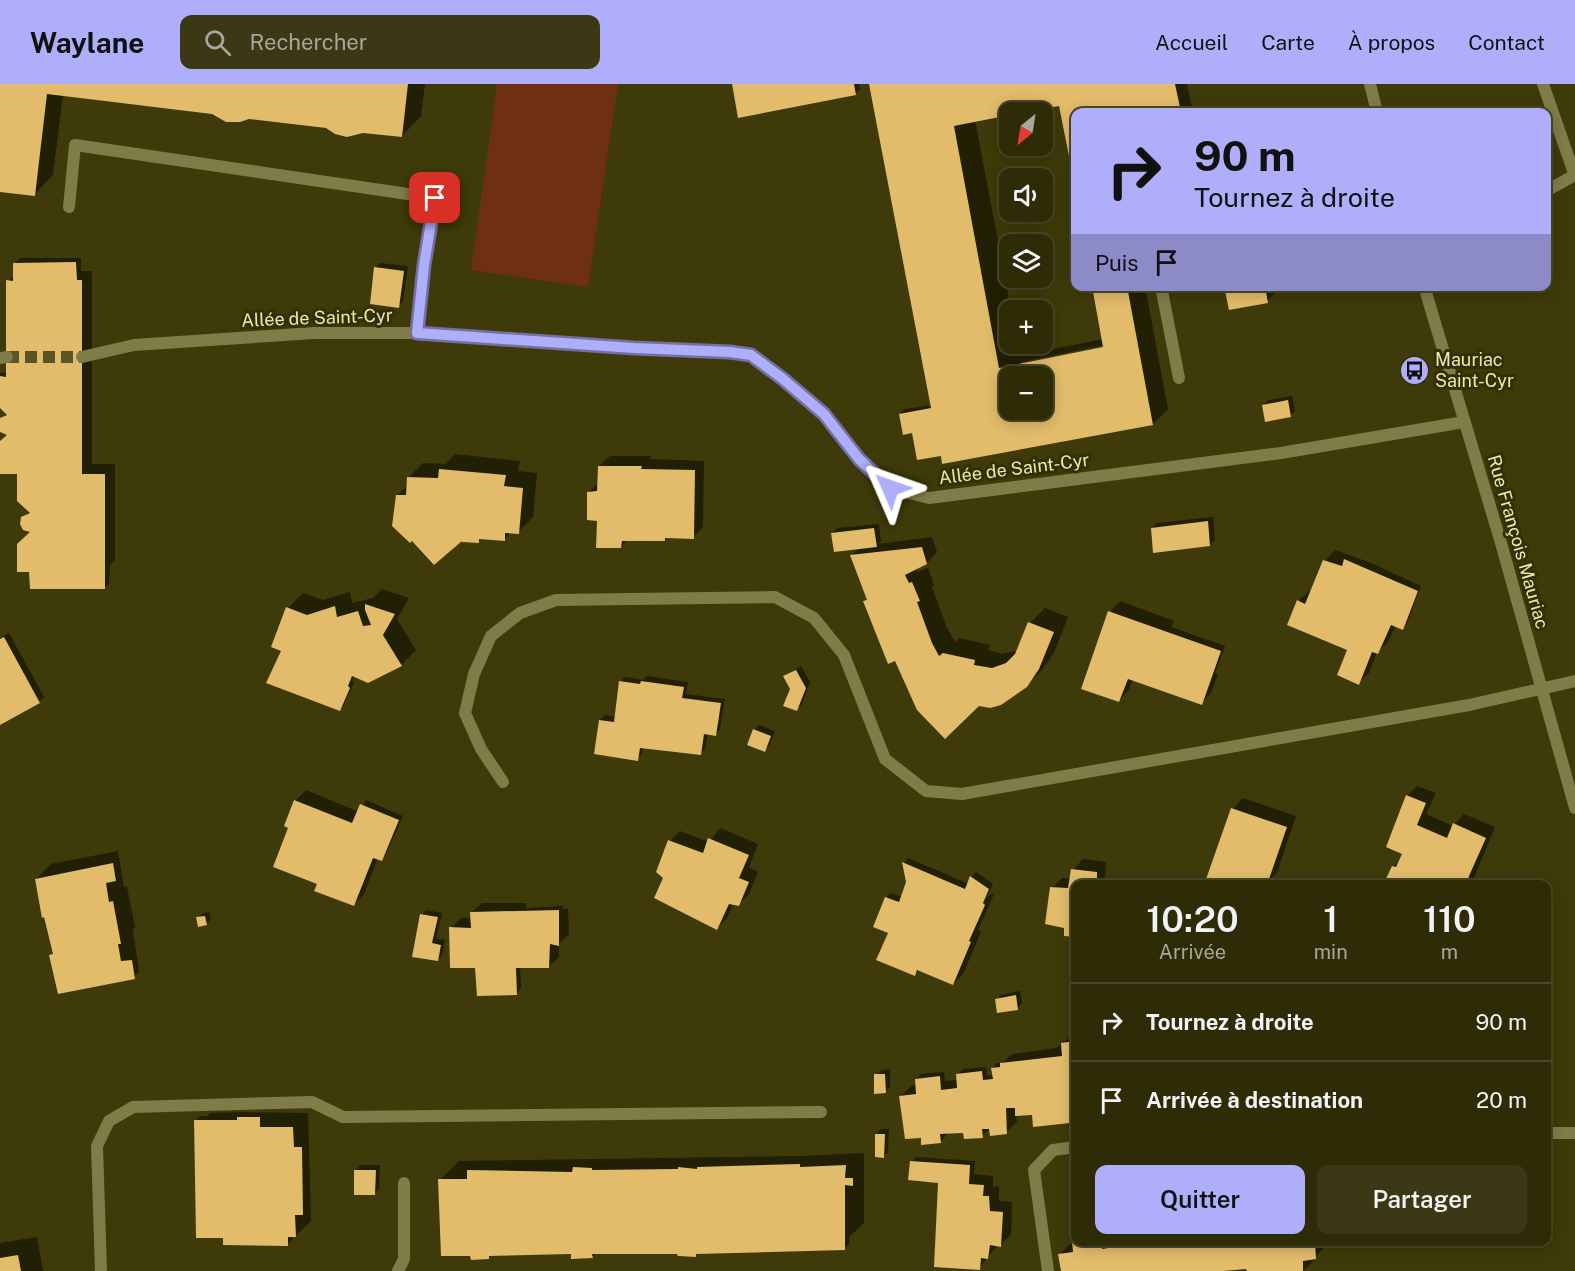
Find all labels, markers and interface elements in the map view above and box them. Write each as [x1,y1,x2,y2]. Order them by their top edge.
search box [180,15,600,69]
text: Waylane [30,26,144,59]
icon: search [201,26,234,59]
text: Rechercher [249,29,367,55]
text: Accueil [1155,30,1228,55]
text: Carte [1261,30,1315,55]
text: À propos [1348,30,1435,55]
text: Contact [1468,30,1545,55]
north arrow [999,102,1053,156]
map controls [999,102,1053,420]
text: 90 m [1194,131,1296,180]
icon: right [1095,132,1173,210]
button: sound [999,168,1053,222]
pin [409,172,460,223]
icon: arrive [418,181,451,214]
text: Tournez à droite [1194,181,1395,213]
button: layers [999,234,1053,288]
icon: arrive [1150,246,1183,279]
text: Puis [1095,250,1138,276]
button: + [999,300,1053,354]
street label: Allée de Saint-Cyr [241,304,393,331]
place label: Mauriac Saint-Cyr [1435,349,1514,391]
bus stop icon: Mauriac Saint-Cyr [1398,354,1430,386]
button: − [999,366,1053,420]
street label: Allée de Saint-Cyr [937,449,1090,488]
street label: Rue François Mauriac [1484,452,1553,631]
position arrow [858,456,922,520]
text: 10:20 [1146,898,1239,940]
text: 1 [1323,898,1338,940]
text: 110 [1423,898,1476,940]
text: Arrivée [1159,940,1226,964]
text: min [1314,940,1348,964]
text: m [1441,940,1458,964]
icon: right [1095,1006,1128,1039]
text: Tournez à droite [1146,1009,1314,1035]
text: 90 m [1476,1009,1527,1035]
icon: arrive [1095,1084,1128,1117]
text: Arrivée à destination [1146,1087,1363,1113]
text: 20 m [1476,1087,1527,1113]
button: Quitter [1095,1165,1305,1234]
button: Partager [1317,1165,1527,1234]

